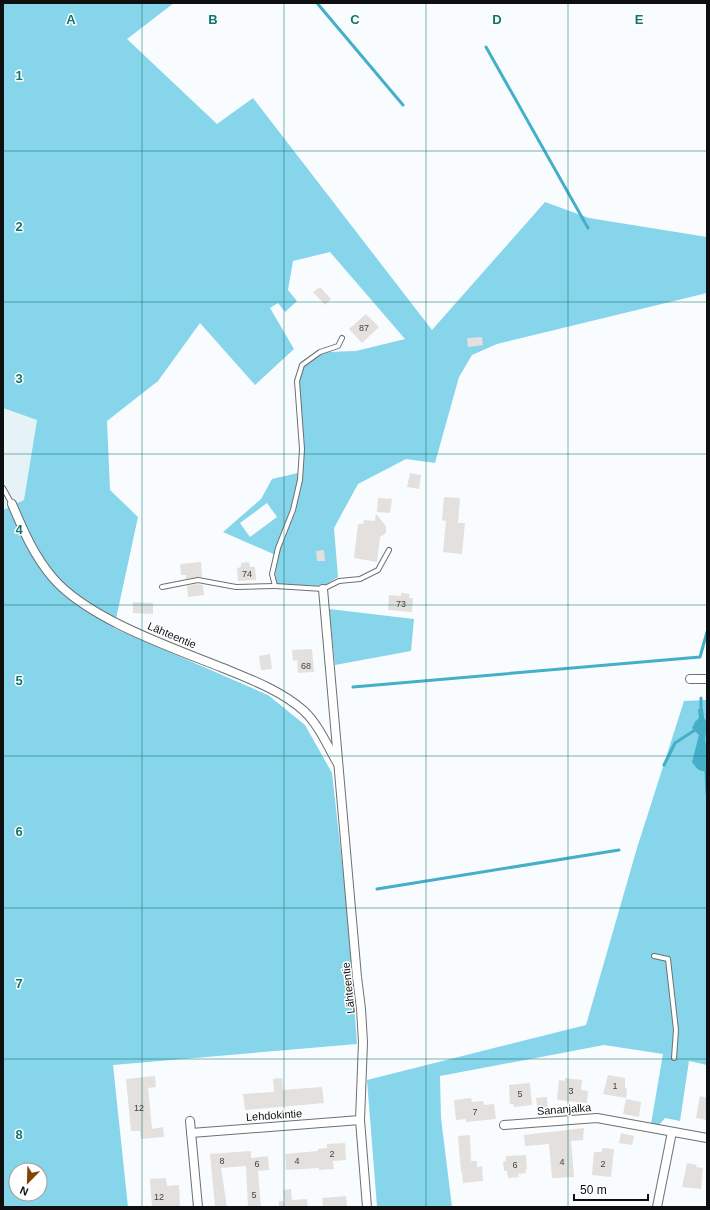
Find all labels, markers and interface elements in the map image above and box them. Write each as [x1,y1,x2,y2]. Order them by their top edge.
text: A [66,12,76,27]
text: B [208,12,218,27]
text: C [350,12,360,27]
text: D [492,12,502,27]
text: E [635,12,644,27]
text: 1 [15,68,23,83]
text: 2 [15,219,23,234]
house number: 87 [359,323,369,333]
text: 3 [15,371,23,386]
text: 4 [15,522,23,537]
house number: 74 [242,569,252,579]
house number: 73 [396,599,406,609]
street label: Lähteentie [146,619,198,651]
house number: 68 [301,661,311,671]
text: 5 [15,673,23,688]
text: 6 [15,824,23,839]
street label: Lähteentie [339,962,357,1014]
text: 7 [15,976,23,991]
house number: 1 [612,1081,618,1091]
house number: 3 [568,1086,574,1096]
house number: 5 [517,1089,523,1099]
street label: Sananjalka [536,1101,592,1117]
house number: 12 [134,1103,144,1113]
street label: Lehdokintie [246,1107,302,1123]
house number: 7 [472,1107,478,1117]
text: 8 [15,1127,23,1142]
house number: 2 [329,1149,335,1159]
house number: 8 [219,1156,225,1166]
house number: 4 [294,1156,300,1166]
house number: 4 [559,1157,565,1167]
house number: 6 [254,1159,260,1169]
house number: 2 [600,1159,606,1169]
house number: 6 [512,1160,518,1170]
north arrow [8,1162,48,1202]
scale bar [574,1176,648,1202]
text: 50 m [580,1183,607,1197]
text: N [18,1184,30,1198]
house number: 5 [251,1190,257,1200]
house number: 12 [154,1192,164,1202]

